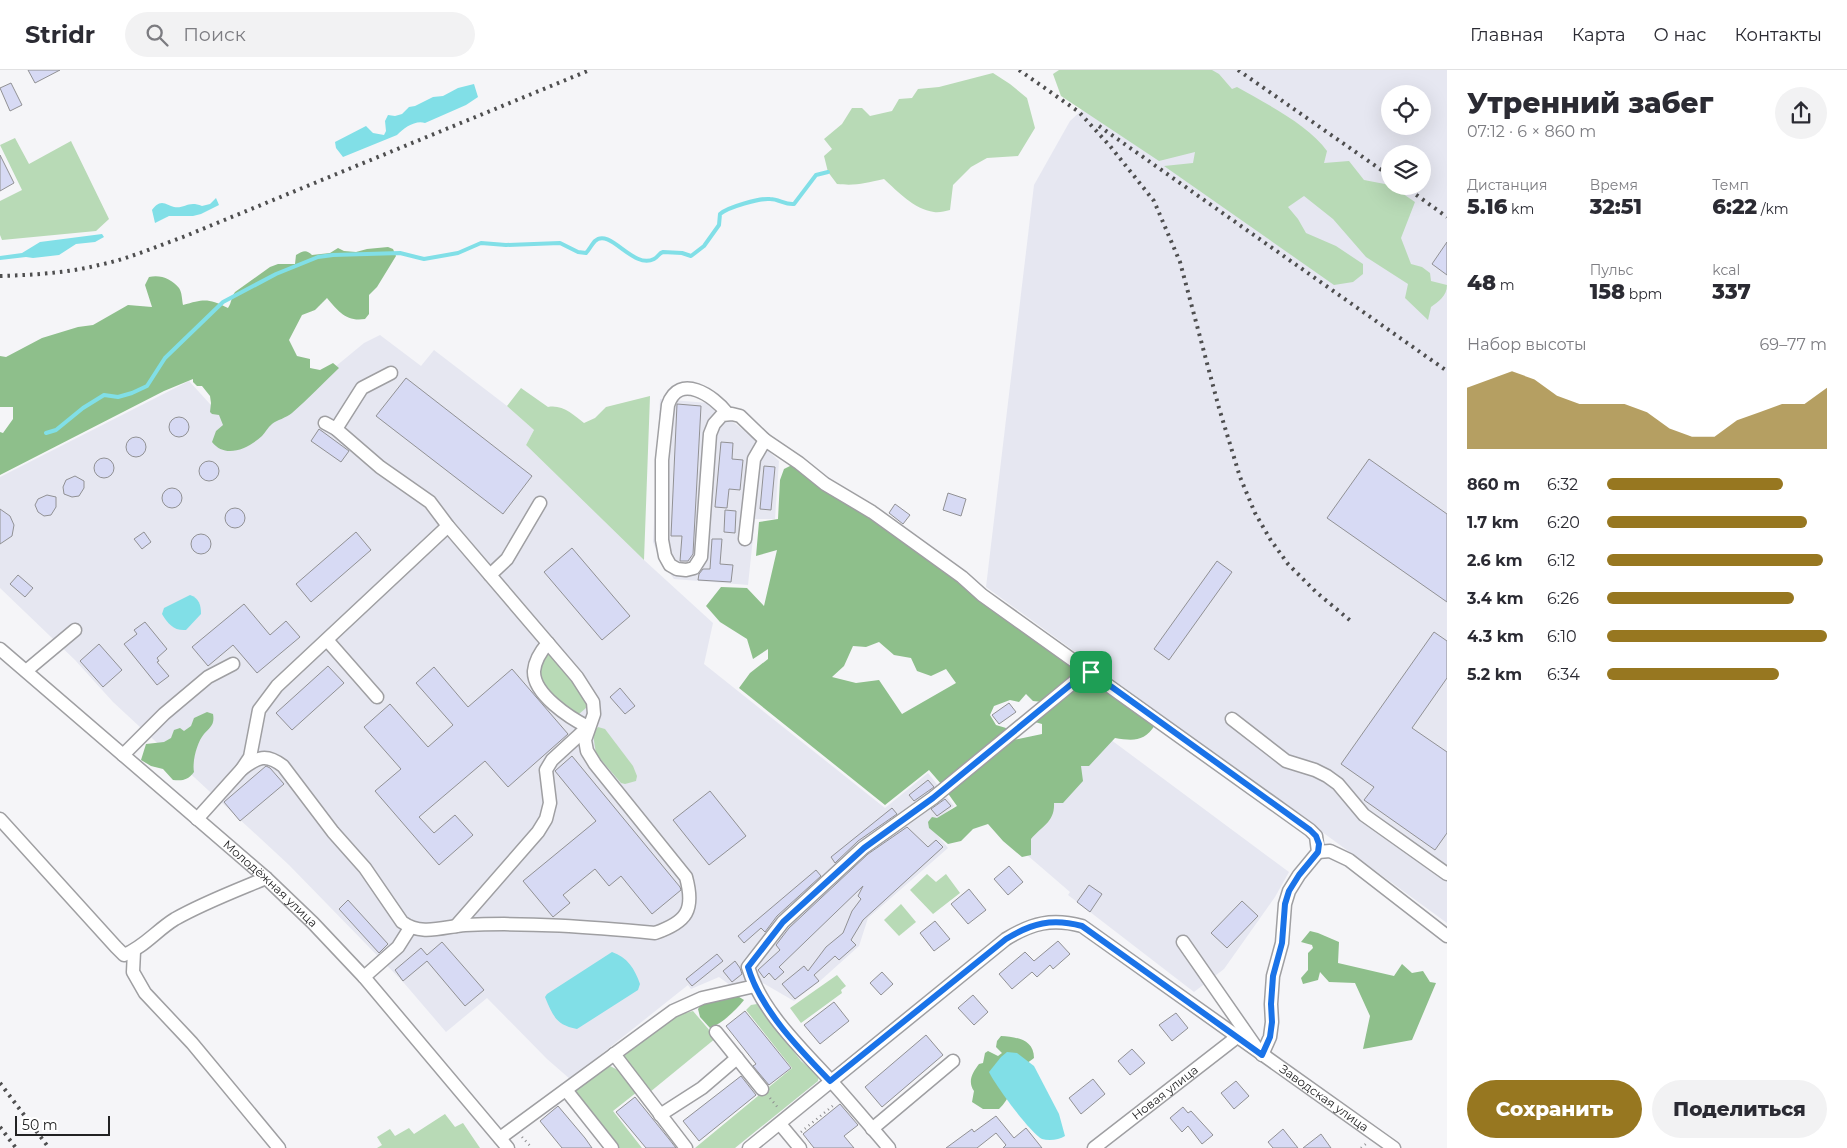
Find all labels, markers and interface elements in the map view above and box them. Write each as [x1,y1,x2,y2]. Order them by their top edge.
search box [125,12,475,57]
text: Stridr [25,20,95,49]
icon: search [143,21,171,49]
text: Поиск [183,23,246,46]
text: Главная [1470,24,1544,46]
text: Карта [1572,24,1626,46]
text: О нас [1654,24,1706,46]
text: Контакты [1734,24,1822,46]
map controls [1381,85,1431,195]
button: locate [1381,85,1431,135]
text: Утренний забег [1467,86,1713,120]
button: share [1775,87,1827,139]
text: 07:12 · 6 × 860 m [1467,122,1596,141]
button: layers [1381,145,1431,195]
text: Дистанция [1467,176,1547,194]
text: Время [1590,176,1638,194]
text: Темп [1712,176,1749,194]
text: 5.16 [1467,194,1507,219]
text: 32:51 [1590,194,1642,219]
text: 6:22 [1712,194,1757,219]
text: km [1507,200,1534,218]
text: /km [1757,200,1789,218]
text: Пульс [1590,261,1633,279]
text: kcal [1712,261,1740,279]
text: 48 [1467,270,1496,295]
text: m [1496,276,1515,294]
text: 158 [1590,279,1625,304]
text: 337 [1712,279,1751,304]
text: bpm [1625,285,1662,303]
text: Набор высоты [1467,335,1587,354]
text: 69–77 m [1760,335,1827,354]
text: 860 m [1467,475,1520,494]
text: 6:32 [1547,475,1578,494]
text: 1.7 km [1467,513,1519,532]
text: 6:20 [1547,513,1580,532]
text: 2.6 km [1467,551,1523,570]
text: 6:12 [1547,551,1575,570]
text: 3.4 km [1467,589,1523,608]
text: 6:26 [1547,589,1579,608]
text: 4.3 km [1467,627,1524,646]
text: 6:10 [1547,627,1577,646]
pin [1070,651,1112,693]
icon: arrive [1077,658,1105,686]
text: 5.2 km [1467,665,1522,684]
text: 6:34 [1547,665,1580,684]
street label: Молодёжная улица [220,837,321,930]
street label: Заводская улица [1277,1061,1372,1135]
street label: Новая улица [1129,1062,1201,1123]
button: Сохранить [1467,1080,1642,1138]
button: Поделиться [1652,1080,1827,1138]
scale bar [15,1113,110,1136]
text: 50 m [22,1116,58,1134]

